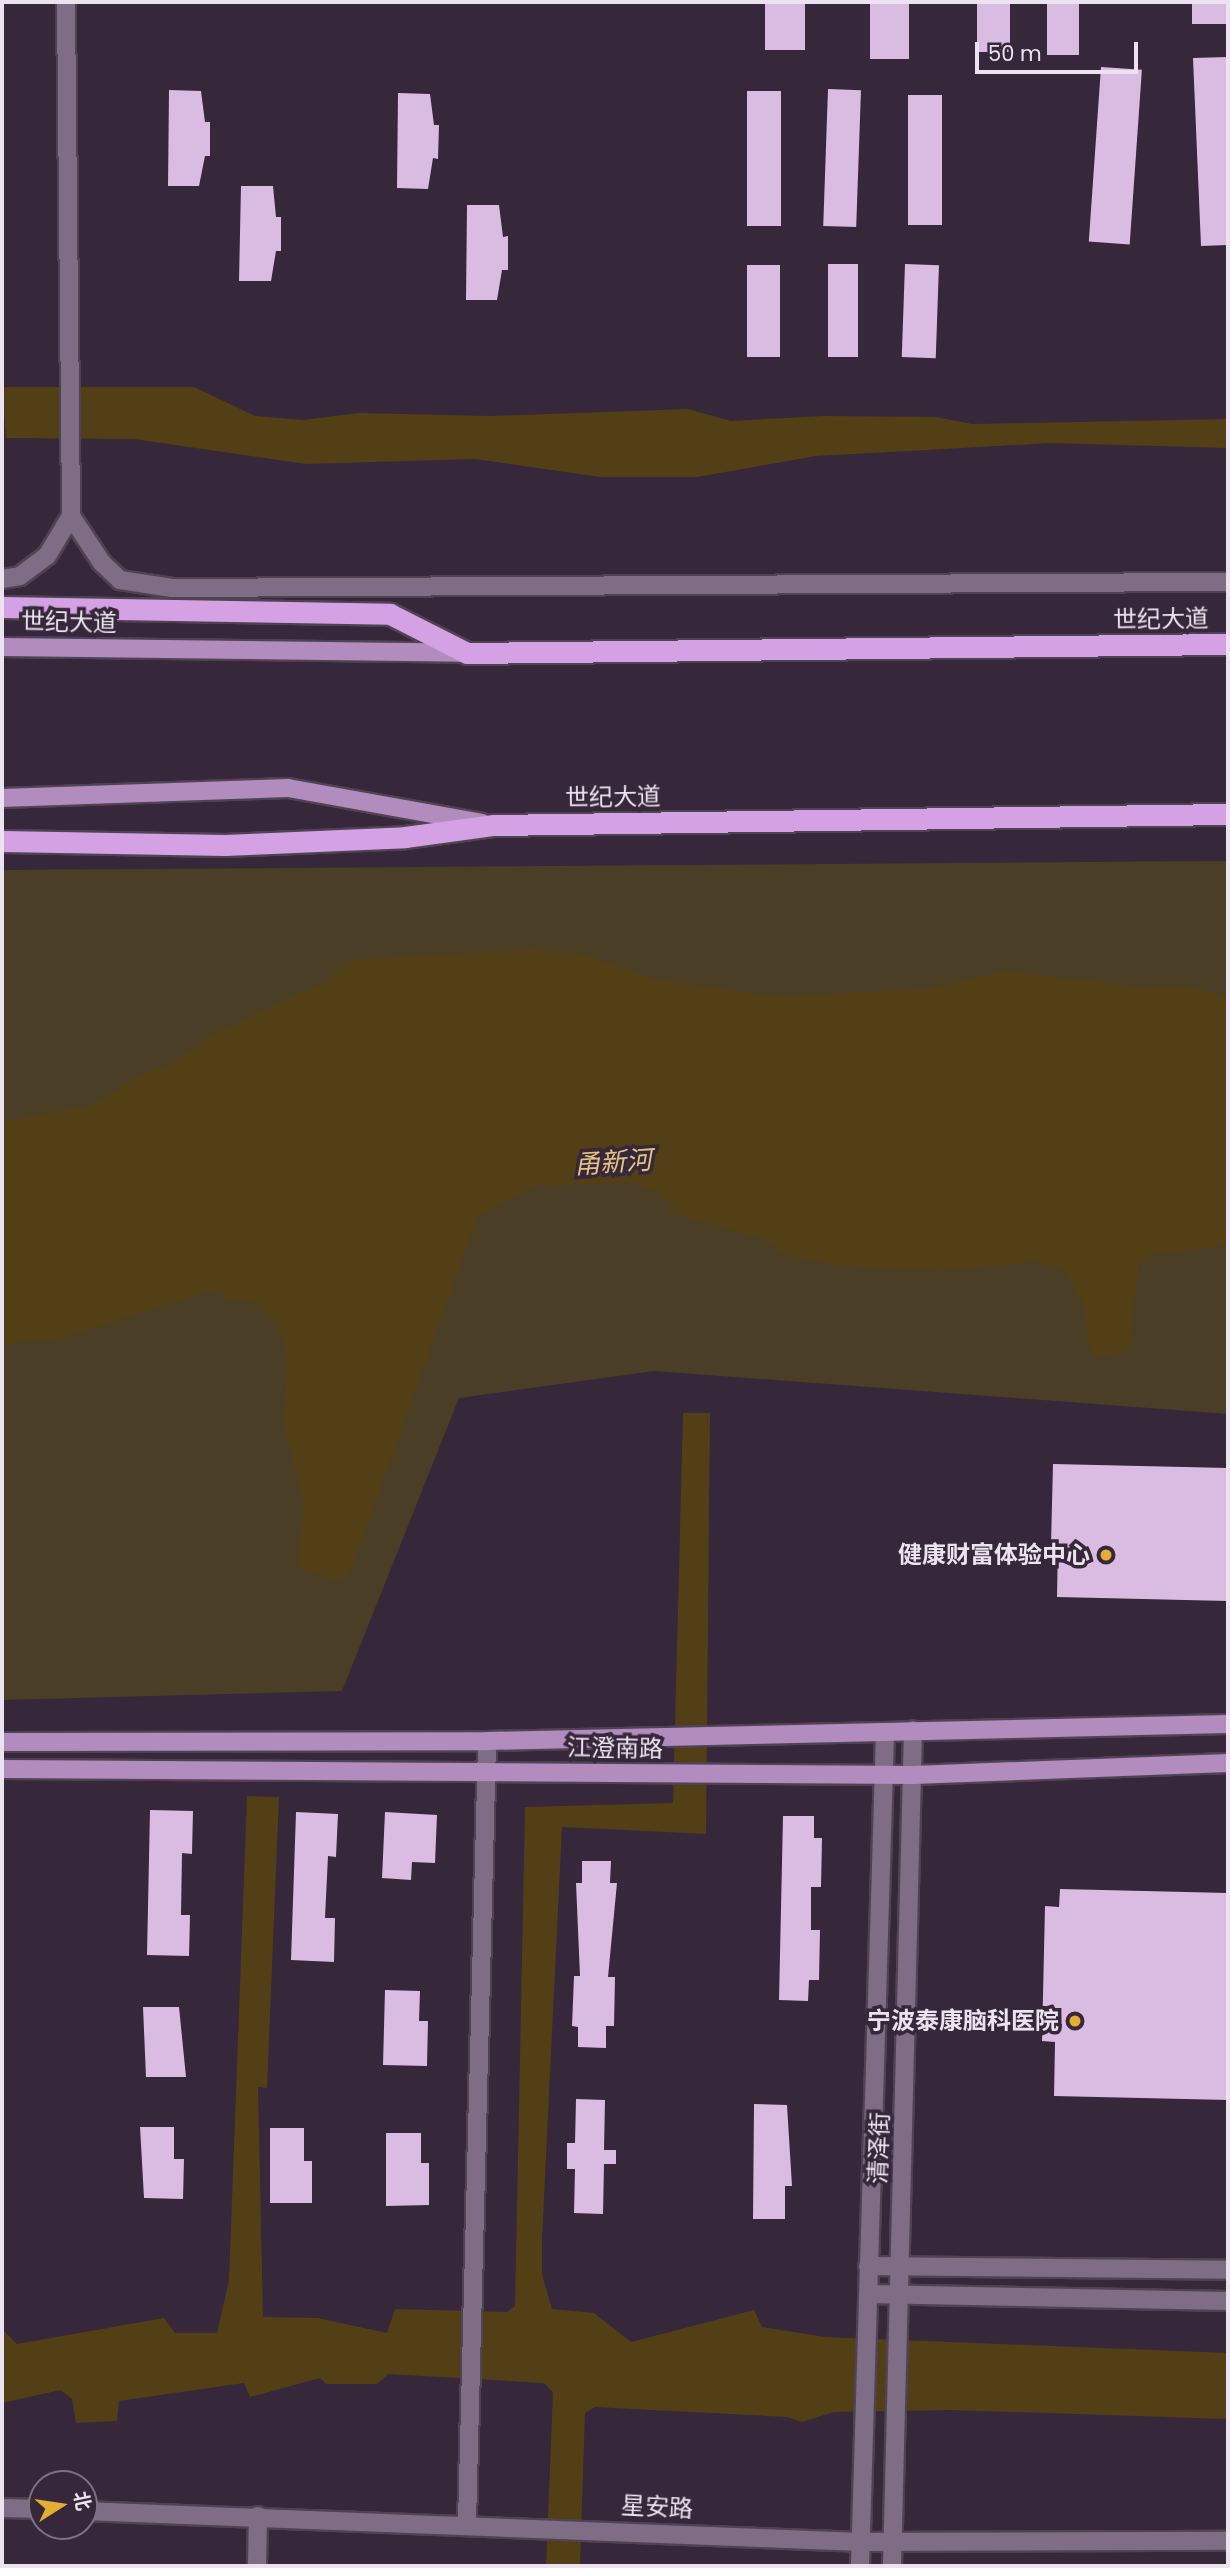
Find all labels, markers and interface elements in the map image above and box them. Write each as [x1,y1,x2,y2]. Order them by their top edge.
scale bar [978,28,1141,72]
text: 50 m [988,39,1042,68]
street label: 世纪大道 [1113,604,1209,634]
street label: 世纪大道 [21,607,117,637]
street label: 世纪大道 [565,782,661,812]
water label: 甬新河 [573,1145,653,1181]
place label: 健康财富体验中心 [898,1541,1090,1569]
marker: 健康财富体验中心 [1096,1545,1116,1565]
street label: 江澄南路 [567,1733,663,1763]
place label: 宁波泰康脑科医院 [867,2007,1059,2035]
marker: 宁波泰康脑科医院 [1065,2011,1085,2031]
street label: 清泽街 [863,2112,895,2184]
north arrow [28,2470,98,2540]
text: 北 [67,2489,97,2513]
street label: 星安路 [620,2491,694,2523]

